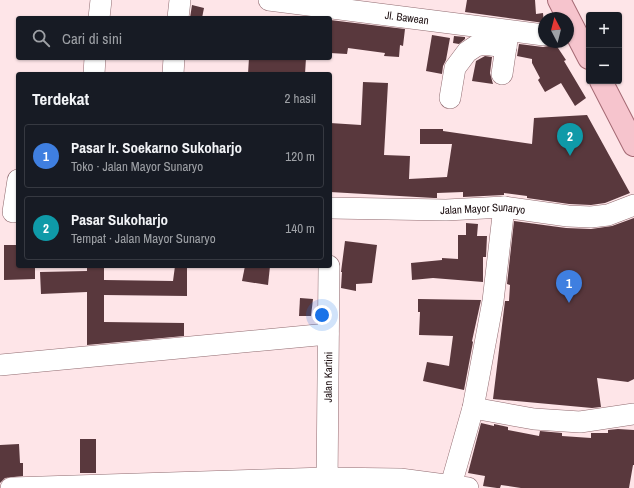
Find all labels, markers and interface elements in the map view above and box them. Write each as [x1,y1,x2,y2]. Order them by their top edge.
street label: Jl. Bawean [384,8,430,27]
north arrow [538,12,574,48]
map controls [586,12,622,84]
button: + [586,12,622,48]
search box [16,16,332,60]
icon: search [30,27,52,49]
text: Cari di sini [62,28,122,49]
button: − [586,48,622,84]
text: Terdekat [32,87,89,110]
text: 2 hasil [285,90,316,107]
pin: 2 [557,123,583,156]
text: Pasar Ir. Soekarno Sukoharjo [71,137,242,158]
text: 1 [43,148,49,165]
text: 120 m [285,148,315,165]
text: Toko · Jalan Mayor Sunaryo [71,158,203,175]
street label: Jalan Mayor Sunaryo [440,200,526,217]
text: Pasar Sukoharjo [71,209,168,230]
text: 2 [43,220,49,237]
text: 140 m [285,220,315,237]
text: Tempat · Jalan Mayor Sunaryo [71,230,216,247]
pin: 1 [556,270,582,303]
your location [312,305,332,325]
street label: Jalan Kartini [321,352,335,402]

